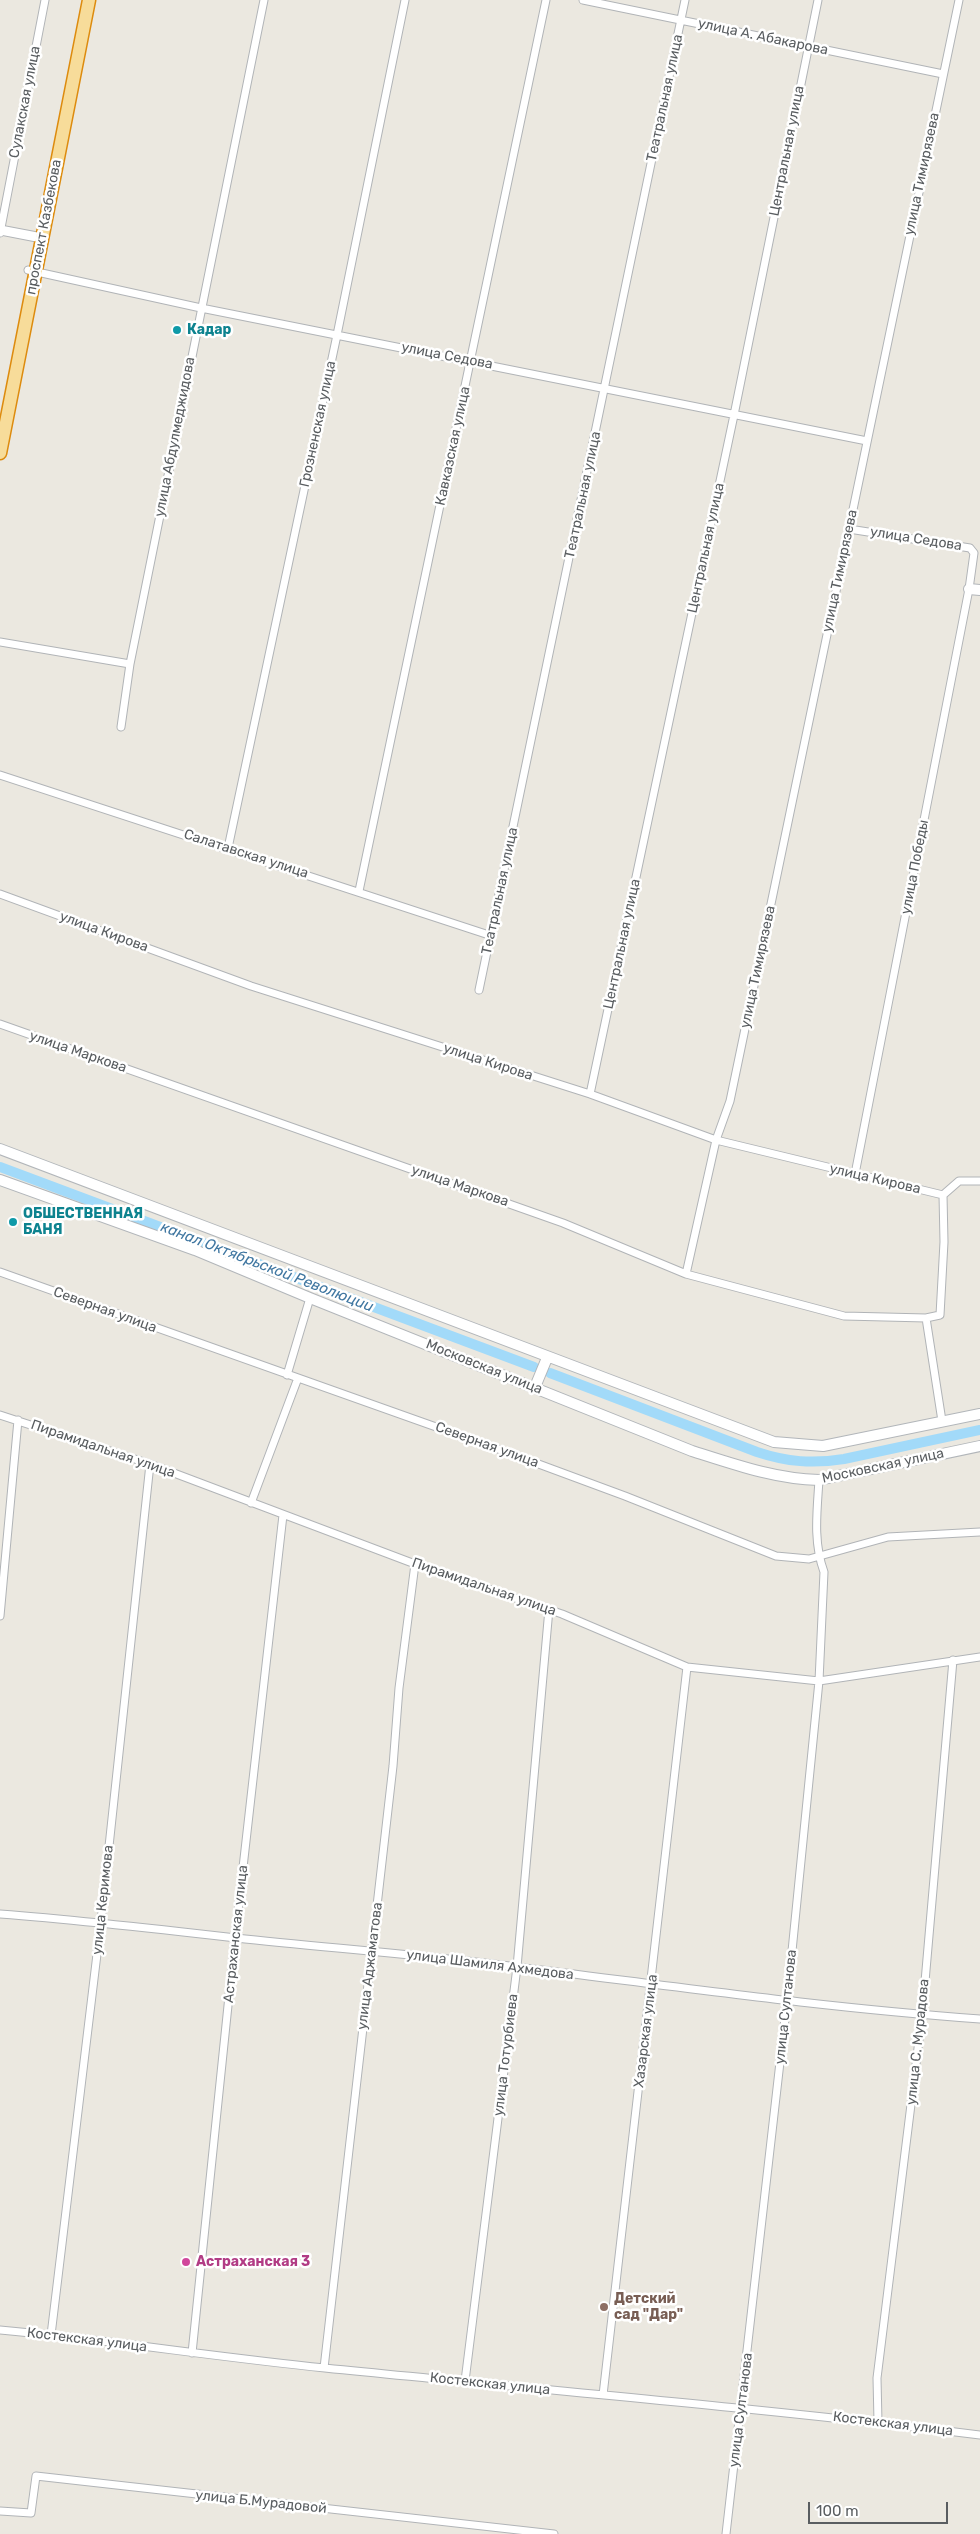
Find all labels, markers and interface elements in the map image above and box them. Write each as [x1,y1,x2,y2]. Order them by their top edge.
street label: улица А. Абакарова [696,15,830,59]
street label: Театральная улица [643,33,687,163]
street label: Сулакская улица [6,45,44,159]
street label: Центральная улица [766,84,808,218]
street label: улица Тимирязева [901,111,943,237]
street label: проспект Казбекова [23,158,65,296]
place label: Кадар [187,322,231,338]
marker: Кадар [171,324,183,336]
street label: улица Седова [400,339,494,373]
street label: улица Абдулмеджидова [151,356,199,518]
street label: Грозненская улица [296,359,340,489]
street label: Кавказская улица [432,385,474,507]
street label: Театральная улица [561,430,605,560]
street label: Центральная улица [684,481,728,615]
street label: улица Тимирязева [819,508,861,634]
street label: улица Седова [869,523,963,555]
street label: улица Победы [898,818,932,916]
street label: Салатавская улица [182,826,310,882]
street label: Театральная улица [478,826,522,956]
street label: Центральная улица [600,877,644,1011]
street label: улица Тимирязева [737,904,779,1030]
street label: улица Кирова [57,908,151,956]
street label: улица Маркова [27,1028,129,1076]
street label: улица Кирова [441,1040,535,1084]
street label: улица Кирова [828,1160,922,1198]
street label: улица Маркова [409,1162,511,1210]
place label: ОБШЕСТВЕННАЯ БАНЯ [23,1206,143,1238]
marker: ОБШЕСТВЕННАЯ БАНЯ [7,1216,19,1228]
water label: канал Октябрьской Революции [158,1218,376,1316]
street label: Северная улица [51,1284,159,1336]
street label: Московская улица [423,1336,545,1398]
street label: Пирамидальная улица [29,1416,177,1482]
street label: Северная улица [433,1419,541,1471]
street label: Московская улица [820,1445,946,1487]
street label: Пирамидальная улица [410,1554,558,1620]
street label: улица Керимова [89,1844,117,1956]
street label: Астраханская улица [220,1864,252,2004]
street label: улица Аджаматова [354,1901,386,2031]
street label: улица Шамиля Ахмедова [405,1946,575,1984]
street label: улица Султанова [772,1949,800,2065]
street label: Хазарская улица [631,1973,661,2089]
street label: улица С. Мурадова [903,1978,933,2106]
street label: улица Тотурбиева [490,1993,522,2117]
place label: Астраханская 3 [196,2254,310,2270]
marker: Астраханская 3 [180,2256,192,2268]
place label: Детский сад "Дар" [614,2291,683,2324]
marker: Детский сад "Дар" [598,2301,610,2313]
street label: Костекская улица [26,2324,148,2356]
street label: улица Султанова [726,2352,756,2468]
street label: Костекская улица [429,2369,551,2399]
street label: Костекская улица [832,2408,954,2440]
street label: улица Б.Мурадовой [195,2487,327,2517]
scale bar [810,2492,950,2524]
text: 100 m [816,2502,858,2520]

